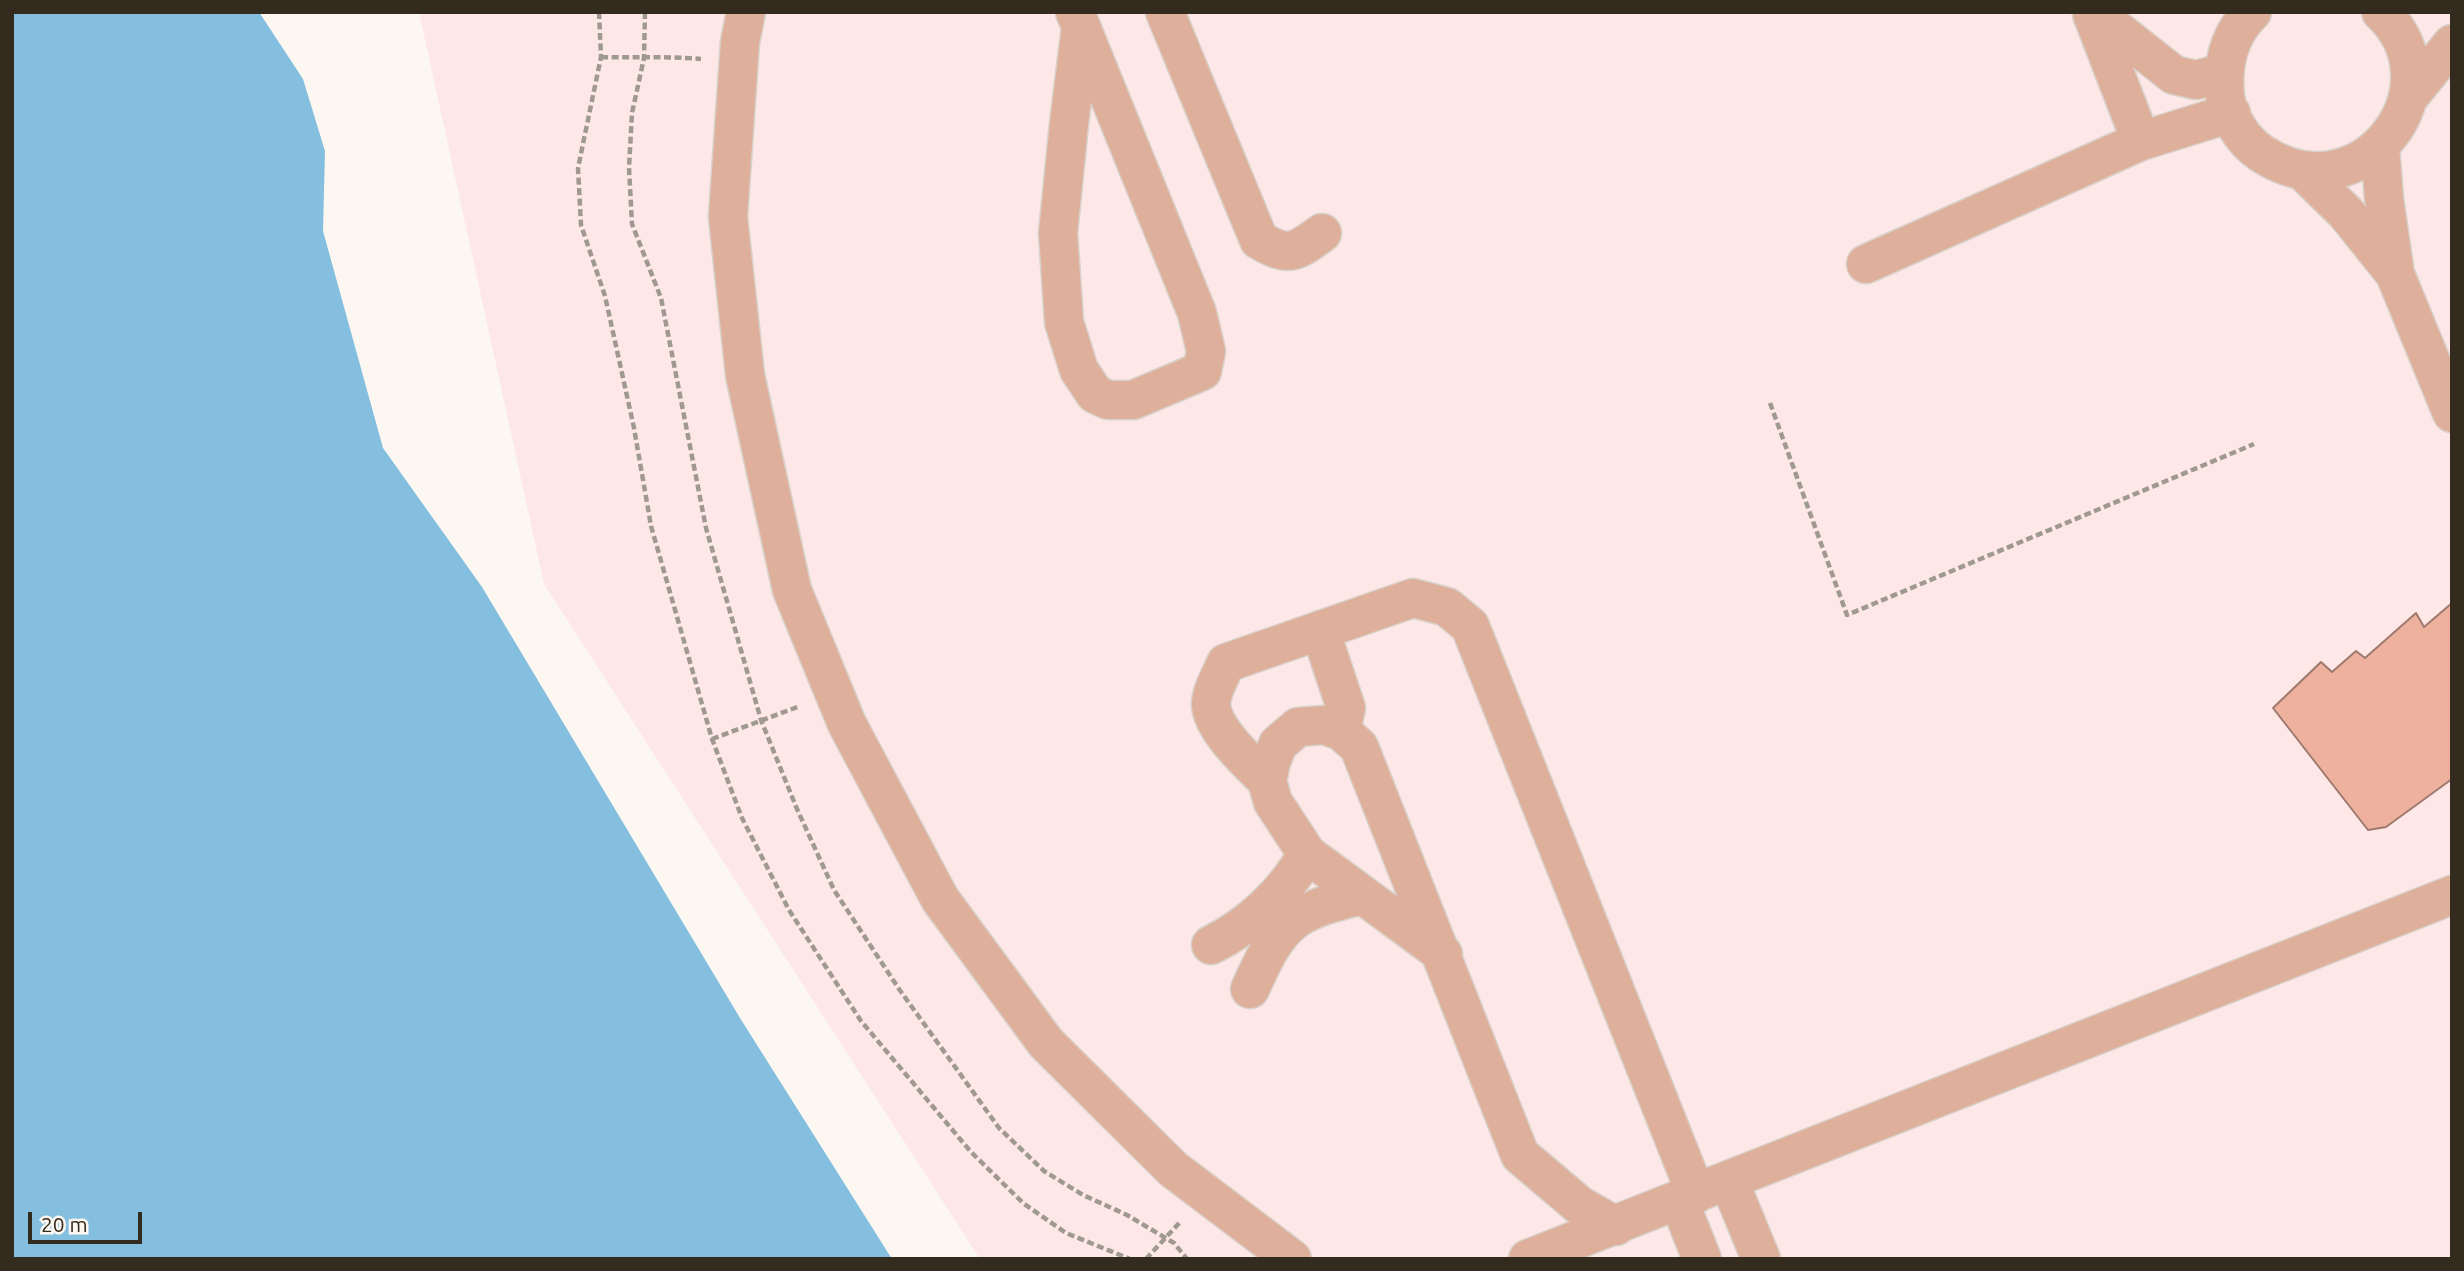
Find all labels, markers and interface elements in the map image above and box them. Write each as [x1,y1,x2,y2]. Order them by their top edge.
scale bar [32,1198,145,1242]
text: 20 m [41,1212,88,1236]

